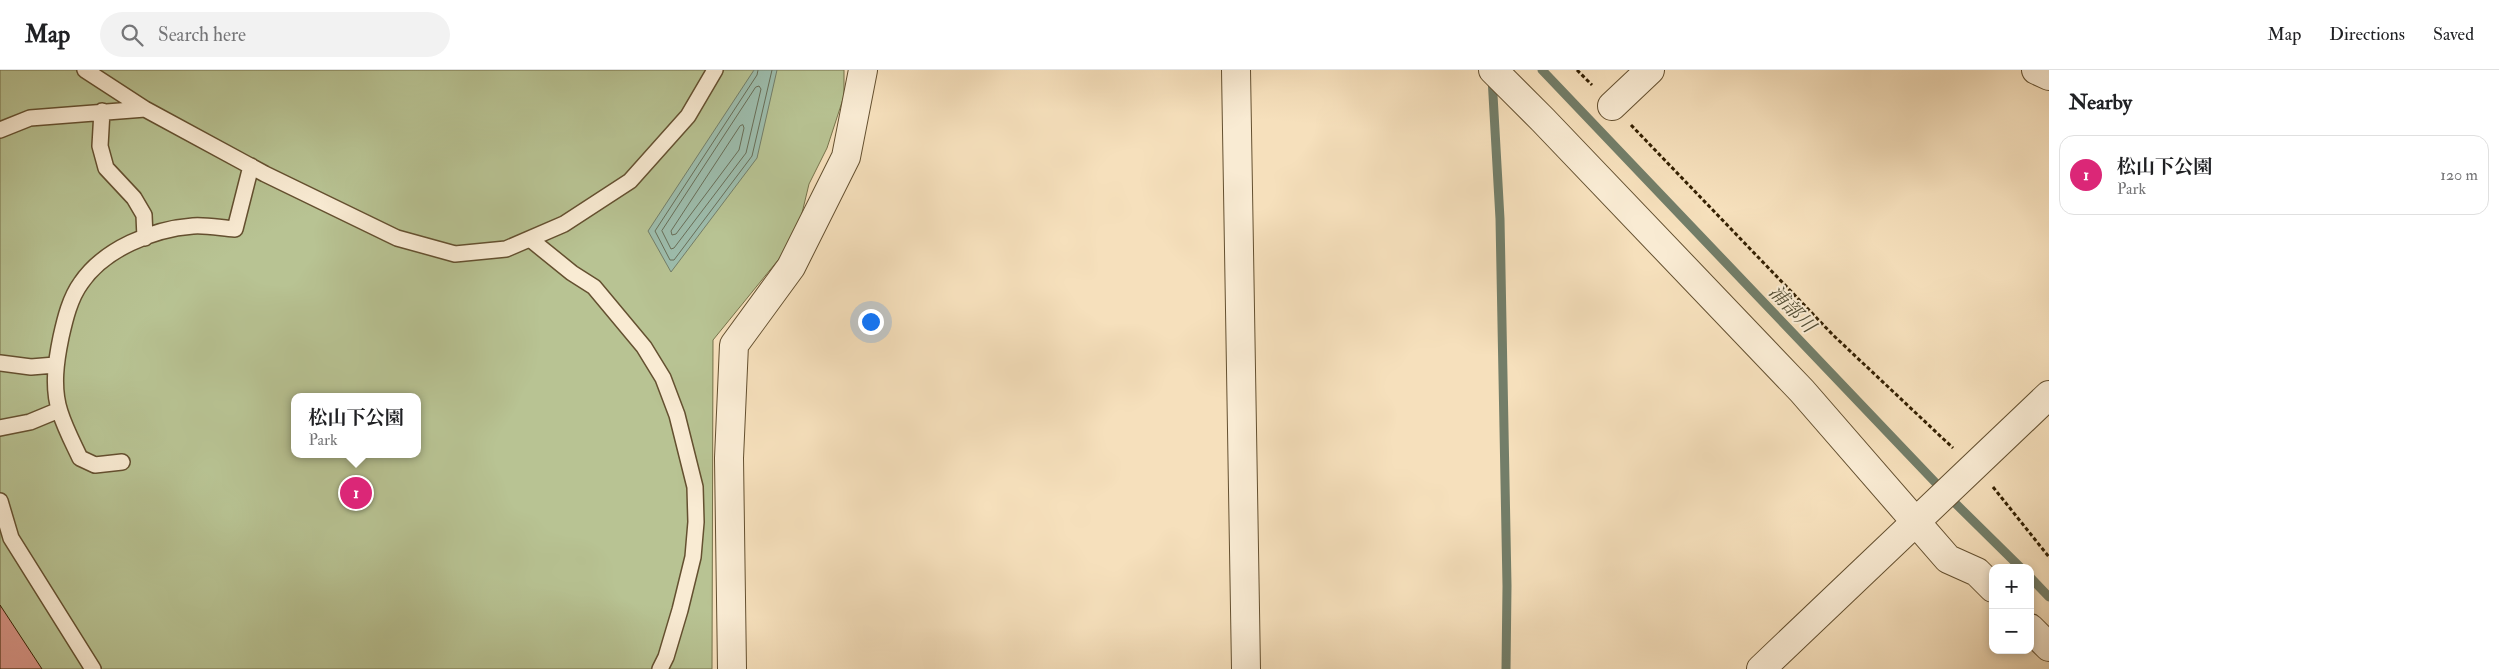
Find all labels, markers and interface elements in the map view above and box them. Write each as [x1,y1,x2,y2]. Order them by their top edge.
search box [100,12,450,57]
text: Map [25,19,70,50]
icon: search [118,21,146,49]
text: Search here [158,23,246,47]
text: Map [2268,23,2301,46]
text: Directions [2329,23,2405,46]
text: Saved [2433,23,2474,46]
text: Nearby [2069,89,2132,116]
text: 松山下公園 [2117,155,2212,179]
text: 1 [2083,165,2089,185]
text: 120 m [2440,165,2478,185]
text: Park [2117,179,2146,199]
water label: 浦部川 [1764,280,1822,339]
your location [858,309,884,335]
popup [291,393,421,458]
text: 松山下公園 [308,406,404,430]
text: Park [308,430,338,450]
pin: 1 [340,474,372,512]
map controls [1989,564,2034,654]
button: + [1989,564,2034,609]
button: − [1989,609,2034,654]

